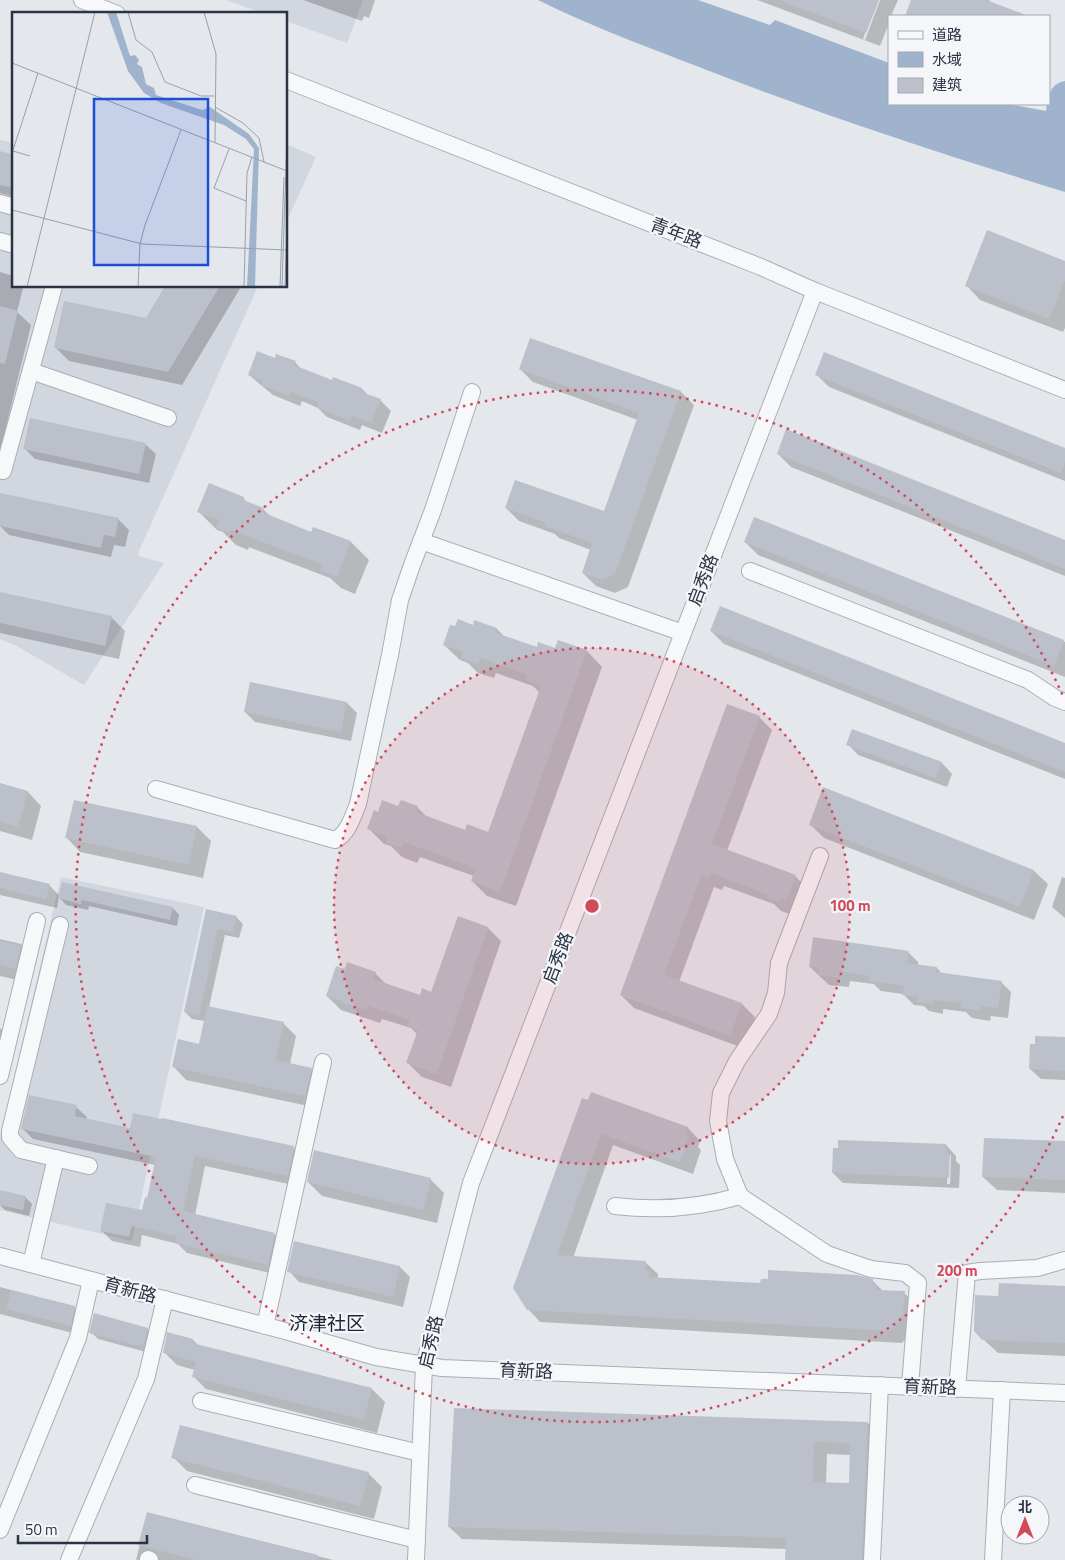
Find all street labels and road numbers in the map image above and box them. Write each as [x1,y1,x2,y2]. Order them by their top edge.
street label: 青年路 [646,210,706,255]
street label: 启秀路 [680,550,725,610]
street label: 启秀路 [535,928,580,988]
street label: 育新路 [101,1269,160,1310]
street label: 启秀路 [411,1313,450,1371]
street label: 育新路 [499,1356,553,1385]
street label: 育新路 [903,1372,957,1401]

